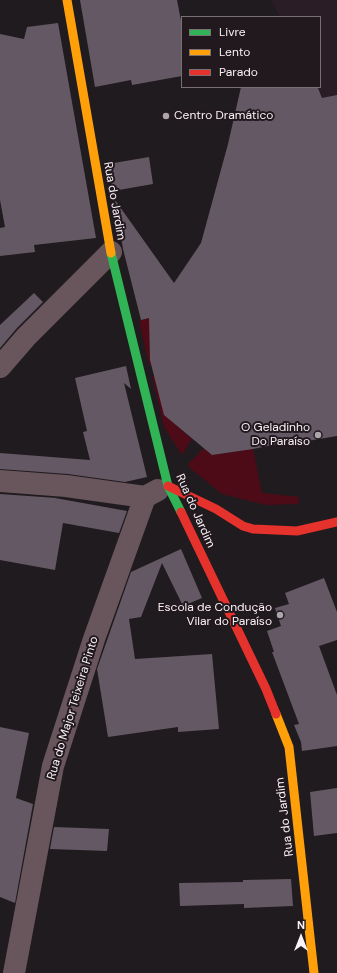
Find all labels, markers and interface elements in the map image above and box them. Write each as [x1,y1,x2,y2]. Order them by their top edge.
legend [181,16,321,88]
text: Livre [219,24,246,40]
text: Lento [219,44,250,60]
text: Parado [219,64,258,80]
place label: Centro Dramático [174,109,273,123]
marker: Centro Dramático [161,111,171,121]
street label: Rua do Jardim [100,161,128,241]
place label: O Geladinho Do Paraíso [241,421,310,449]
marker: O Geladinho Do Paraíso [313,430,323,440]
street label: Rua do Jardim [172,472,218,550]
place label: Escola de Condução Vilar do Paraíso [158,601,272,629]
marker: Escola de Condução Vilar do Paraíso [275,610,285,620]
street label: Rua do Major Teixeira Pinto [44,635,102,781]
street label: Rua do Jardim [273,777,297,857]
north arrow [281,917,321,957]
text: N [297,918,305,932]

